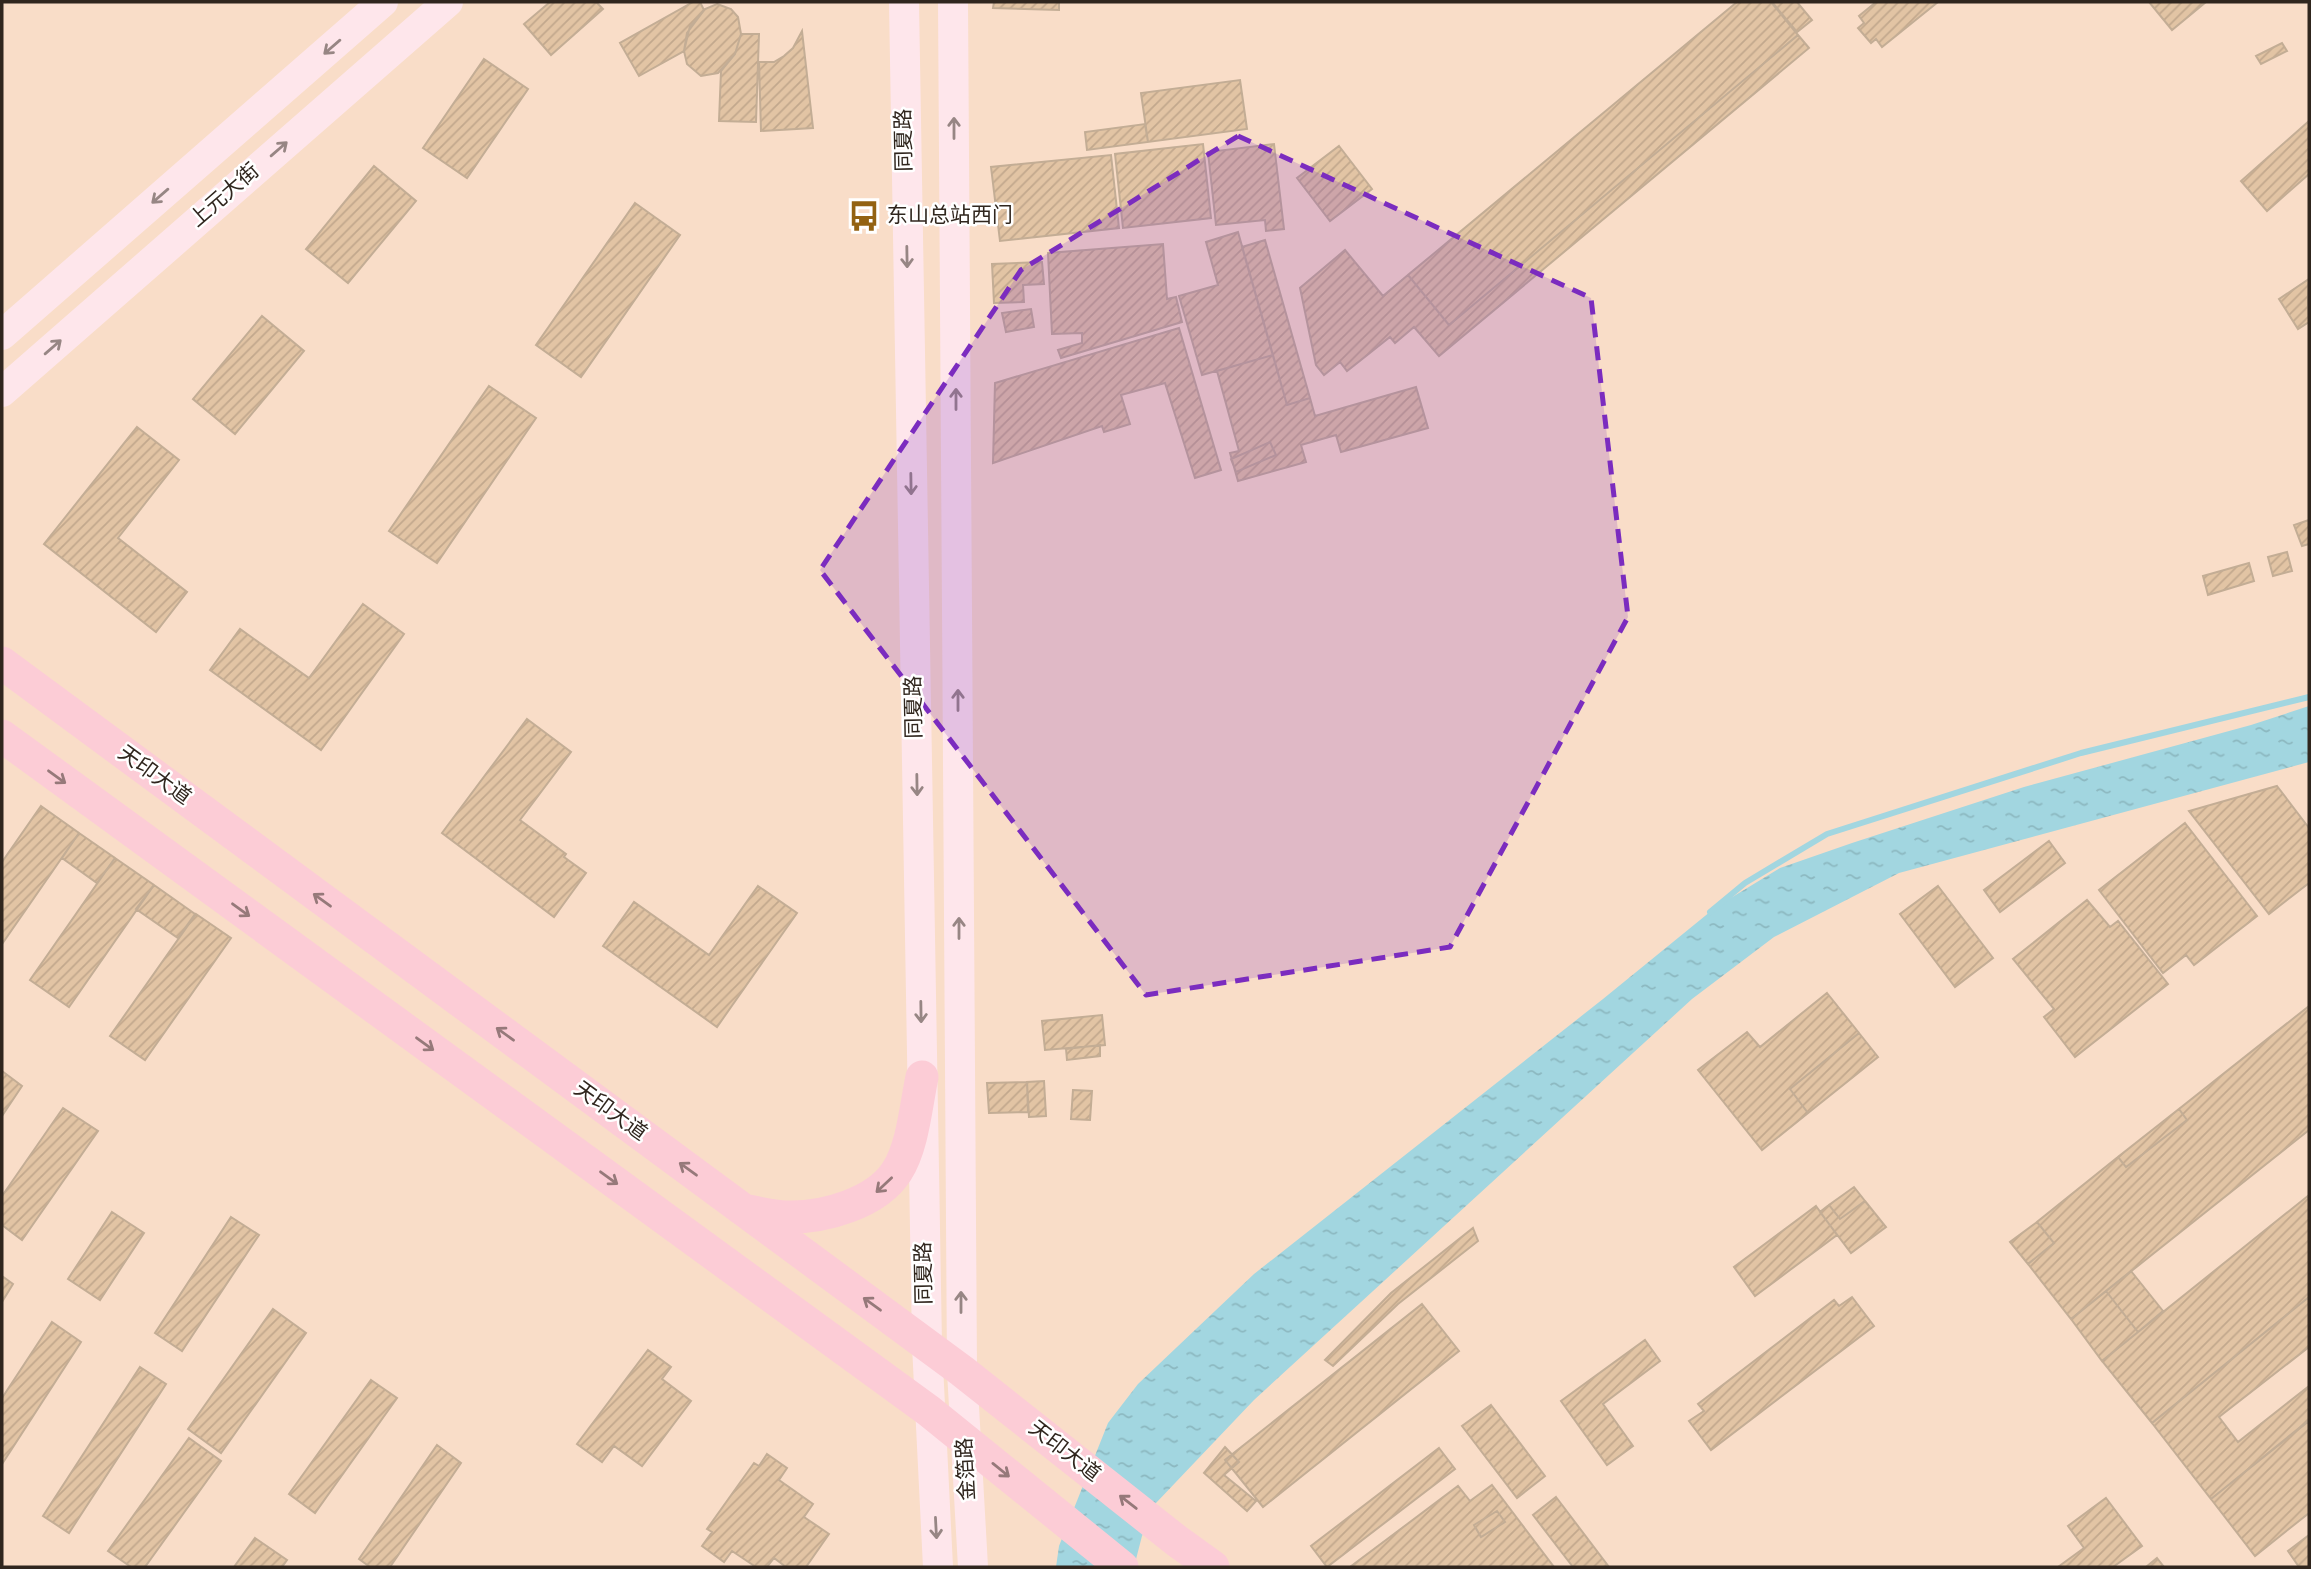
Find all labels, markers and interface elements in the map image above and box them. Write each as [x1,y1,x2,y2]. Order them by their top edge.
one-way arrow [323,39,341,55]
street label: 同夏路 [891,108,919,172]
one-way arrow [947,116,961,139]
one-way arrow [270,140,287,157]
street label: 上元大街 [184,158,266,234]
one-way arrow [152,188,170,204]
bus stop icon: 东山总站西门 [847,199,881,233]
place label: 东山总站西门 [887,203,1013,230]
one-way arrow [900,245,914,268]
one-way arrow [44,339,62,355]
one-way arrow [949,388,963,411]
one-way arrow [904,472,918,495]
street label: 同夏路 [901,675,929,739]
one-way arrow [951,689,965,712]
street label: 天印大道 [112,740,196,812]
one-way arrow [47,769,66,784]
one-way arrow [910,773,923,796]
one-way arrow [313,892,332,907]
one-way arrow [231,903,250,918]
one-way arrow [952,917,966,940]
one-way arrow [914,1001,928,1024]
one-way arrow [496,1027,515,1042]
one-way arrow [415,1037,434,1051]
street label: 天印大道 [568,1076,652,1148]
one-way arrow [680,1162,698,1177]
one-way arrow [599,1171,618,1185]
one-way arrow [875,1177,893,1193]
street label: 同夏路 [911,1241,939,1305]
one-way arrow [954,1291,968,1314]
one-way arrow [863,1297,882,1312]
street label: 天印大道 [1023,1416,1105,1488]
street label: 金箔路 [952,1437,982,1501]
one-way arrow [992,1462,1010,1477]
one-way arrow [1119,1495,1137,1510]
one-way arrow [930,1517,943,1539]

